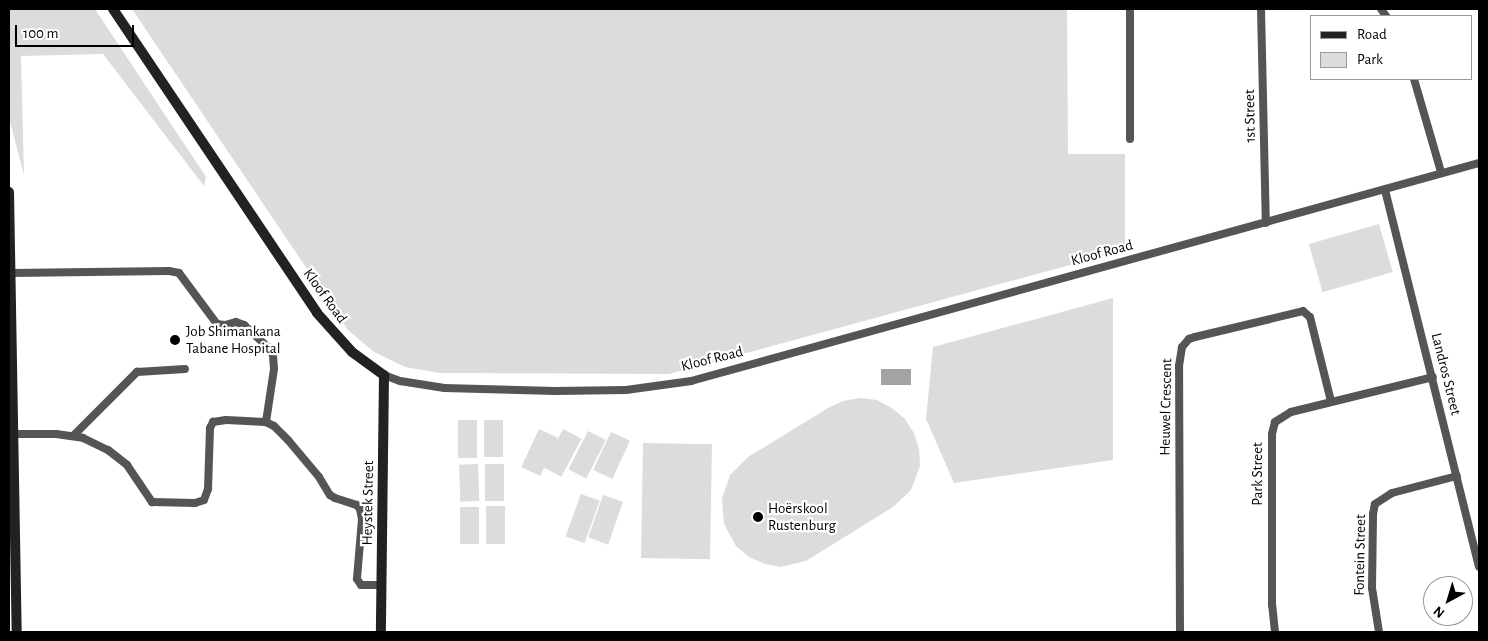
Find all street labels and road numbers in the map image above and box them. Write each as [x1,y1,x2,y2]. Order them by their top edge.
street label: 1st Street [1241,89,1259,143]
street label: Kloof Road [1069,236,1135,270]
street label: Kloof Road [299,265,351,327]
street label: Landros Street [1427,331,1465,417]
street label: Kloof Road [679,343,745,375]
street label: Heuwel Crescent [1156,358,1176,456]
street label: Park Street [1249,442,1267,506]
street label: Heystek Street [358,460,378,546]
street label: Fontein Street [1350,514,1370,596]

